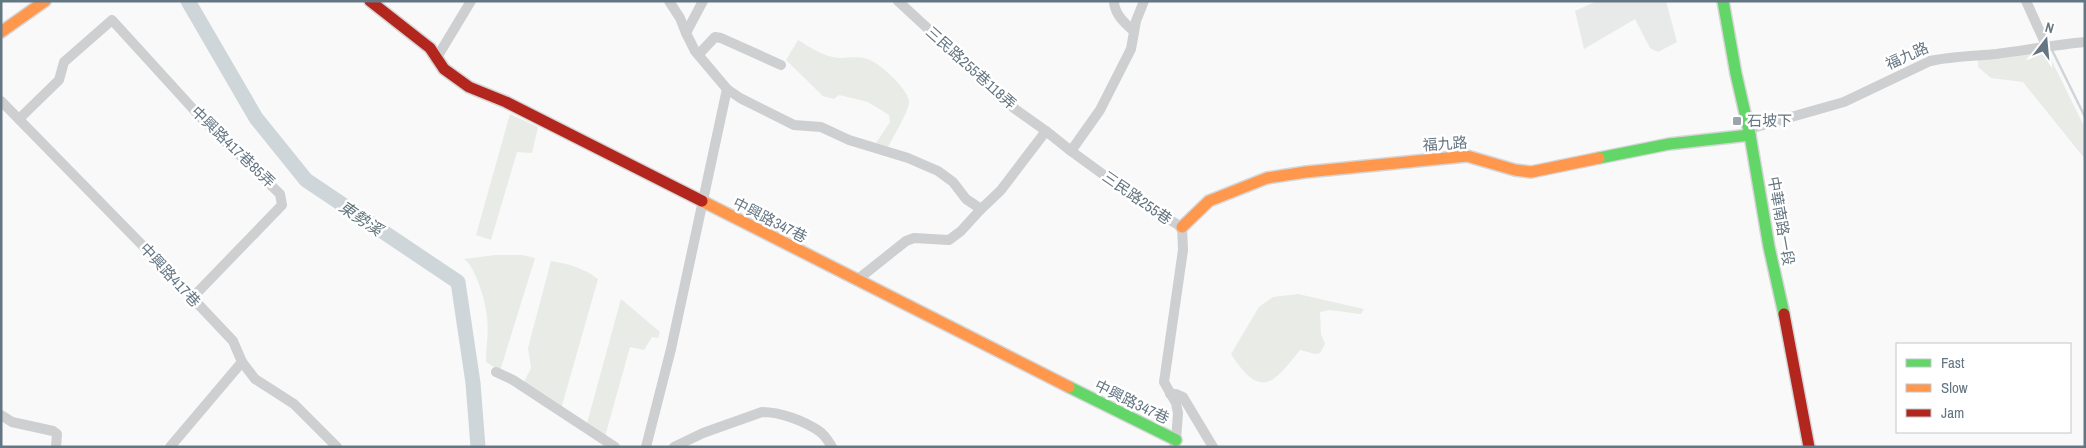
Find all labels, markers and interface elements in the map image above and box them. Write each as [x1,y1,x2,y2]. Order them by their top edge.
north arrow [2021,15,2071,65]
text: N [2043,18,2056,37]
street label: 三民路255巷118弄 [922,21,1021,114]
street label: 福九路 [1882,37,1932,74]
street label: 中興路417巷85弄 [187,101,280,192]
place label: 石坡下 [1747,110,1792,131]
marker: 石坡下 [1731,115,1743,127]
street label: 福九路 [1422,131,1468,156]
street label: 三民路255巷 [1098,166,1176,229]
street label: 中華南路一段 [1763,175,1800,267]
street label: 中興路347巷 [730,192,811,247]
water label: 東勢溪 [335,195,389,242]
street label: 中興路417巷 [135,238,206,311]
legend [1896,343,2071,433]
text: Fast [1941,352,1965,373]
street label: 中興路347巷 [1091,374,1173,429]
text: Slow [1941,377,1968,398]
text: Jam [1941,402,1964,423]

